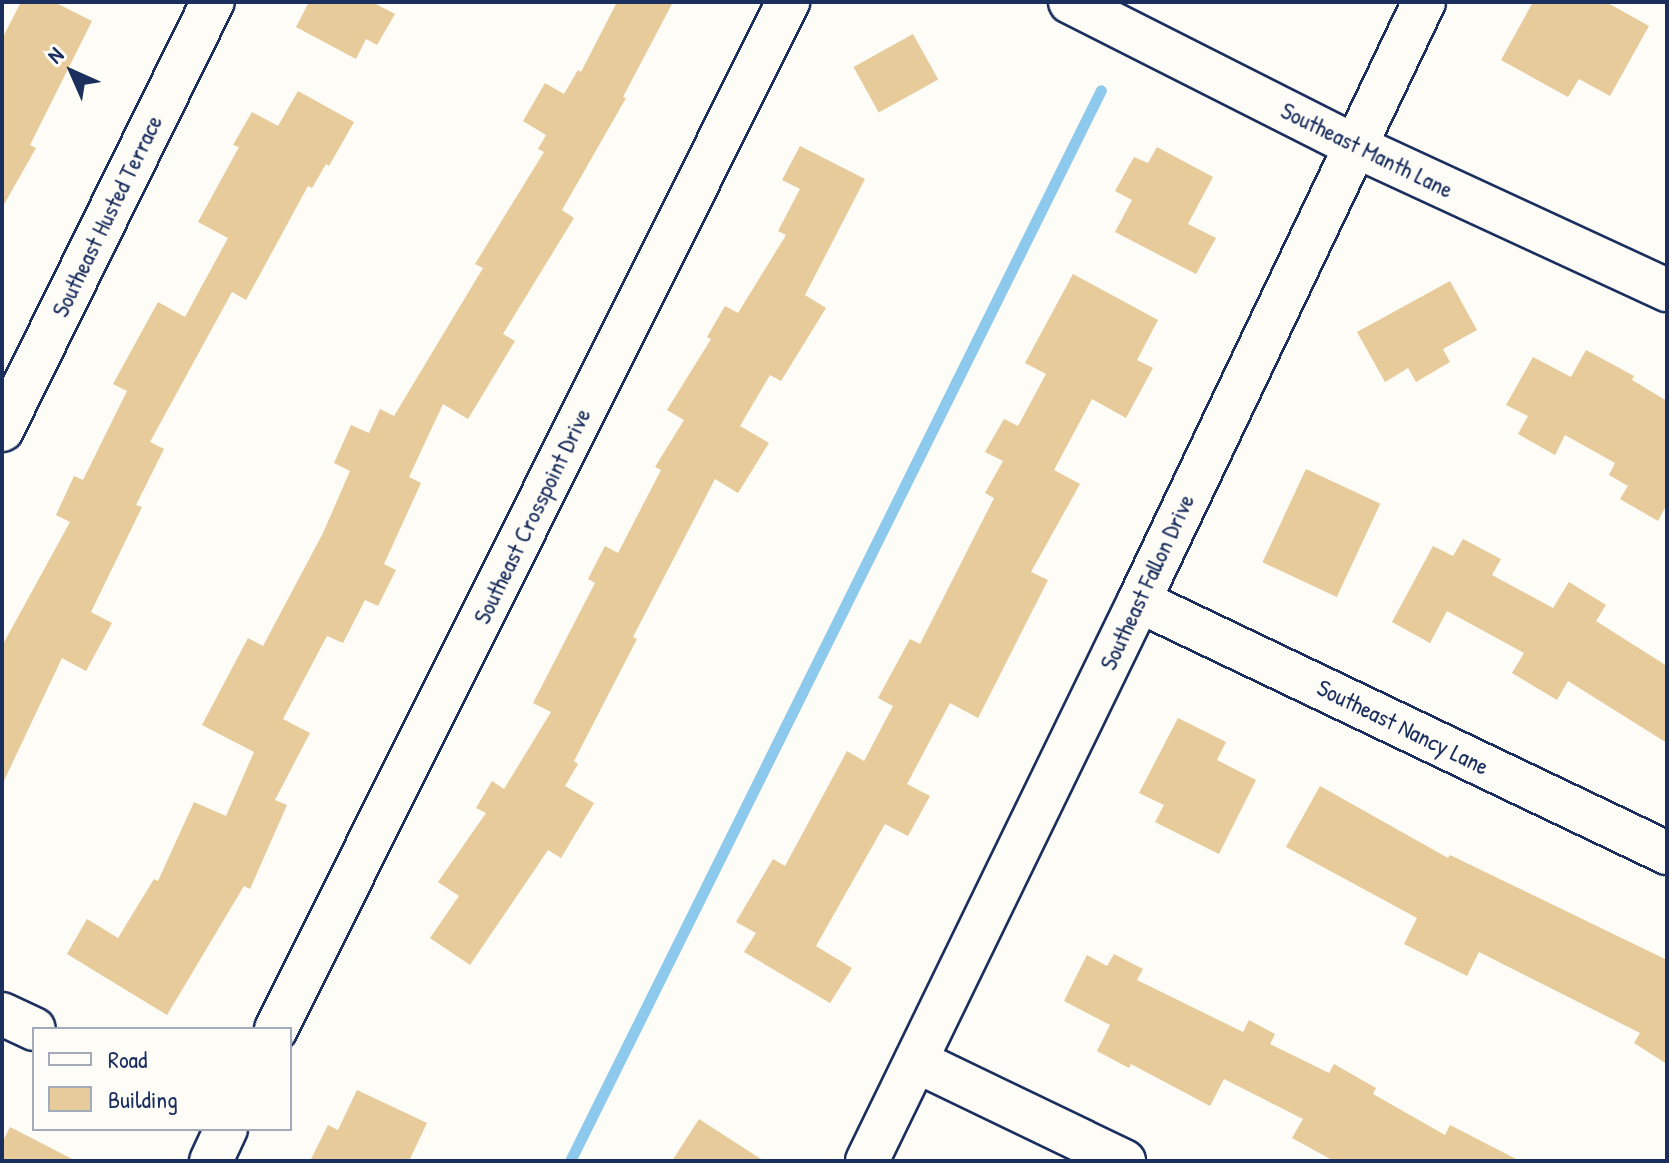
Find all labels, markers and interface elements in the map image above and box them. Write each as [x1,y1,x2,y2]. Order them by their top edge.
north arrow [32,32,112,112]
text: N [40,40,70,70]
street label: Southeast Manth Lane [1276,96,1458,204]
street label: Southeast Husted Terrace [46,110,168,322]
street label: Southeast Crosspoint Drive [467,404,597,628]
street label: Southeast Fallon Drive [1094,490,1200,674]
street label: Southeast Nancy Lane [1312,673,1494,781]
legend [32,1027,292,1131]
text: Road [108,1043,147,1075]
text: Building [108,1083,178,1115]

